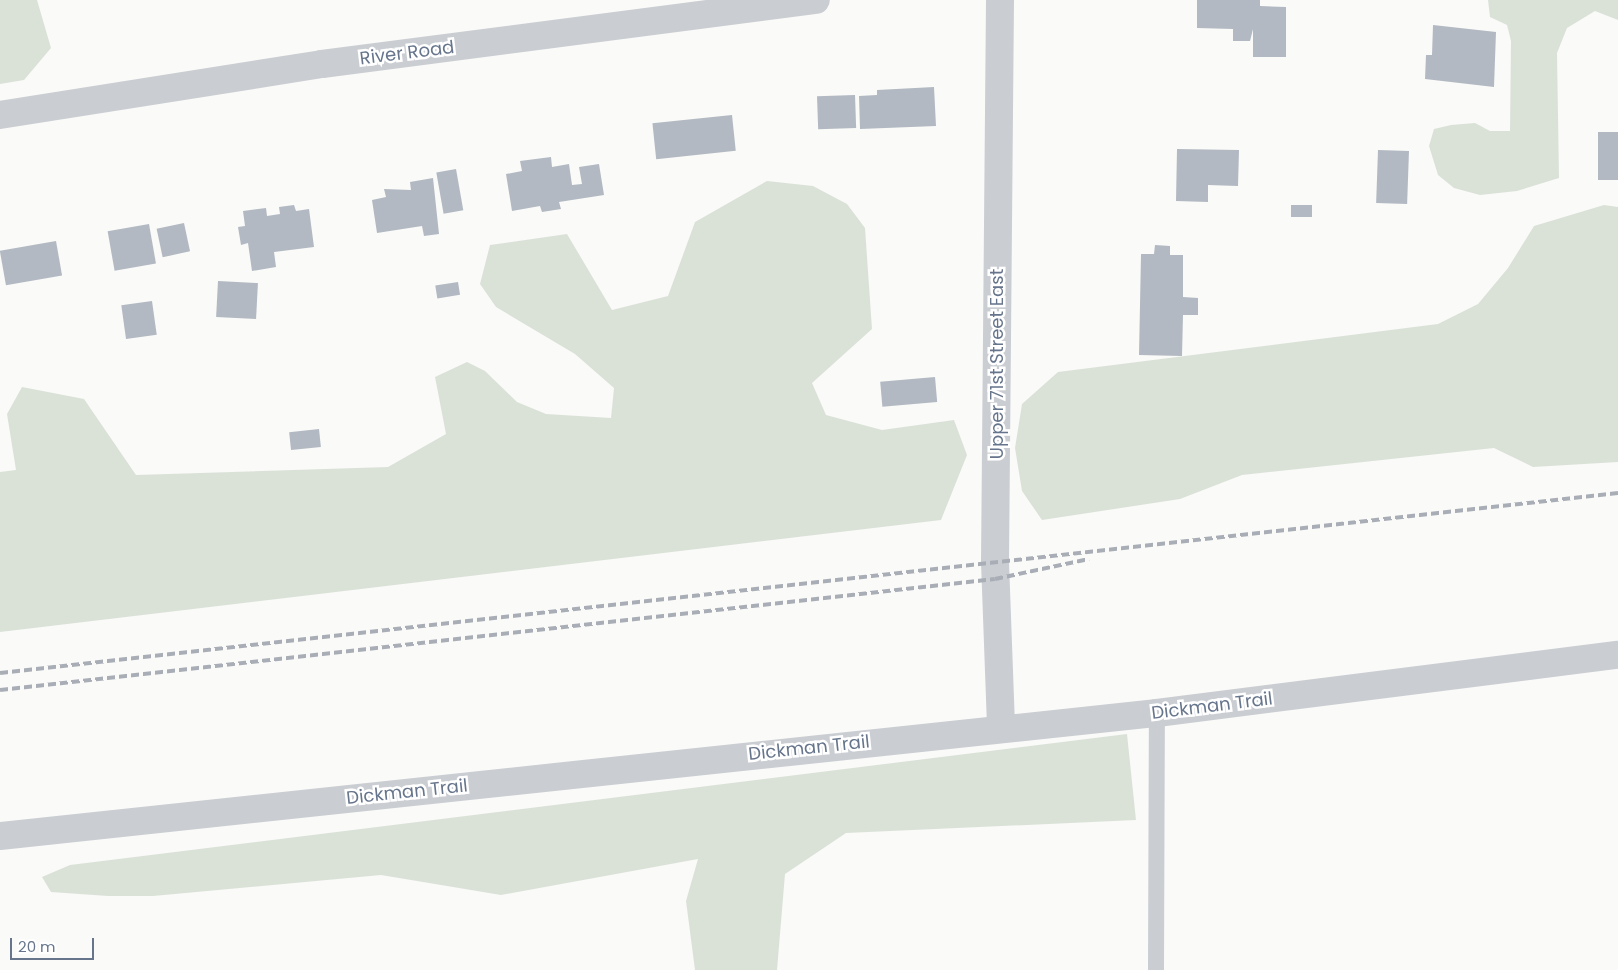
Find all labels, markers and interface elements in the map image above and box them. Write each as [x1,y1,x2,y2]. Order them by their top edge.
street label: River Road [359,36,455,70]
street label: Upper 71st Street East [986,269,1008,459]
street label: Dickman Trail [1150,688,1274,724]
street label: Dickman Trail [747,731,871,765]
street label: Dickman Trail [345,775,469,809]
scale bar [12,928,96,960]
text: 20 m [18,936,56,957]

